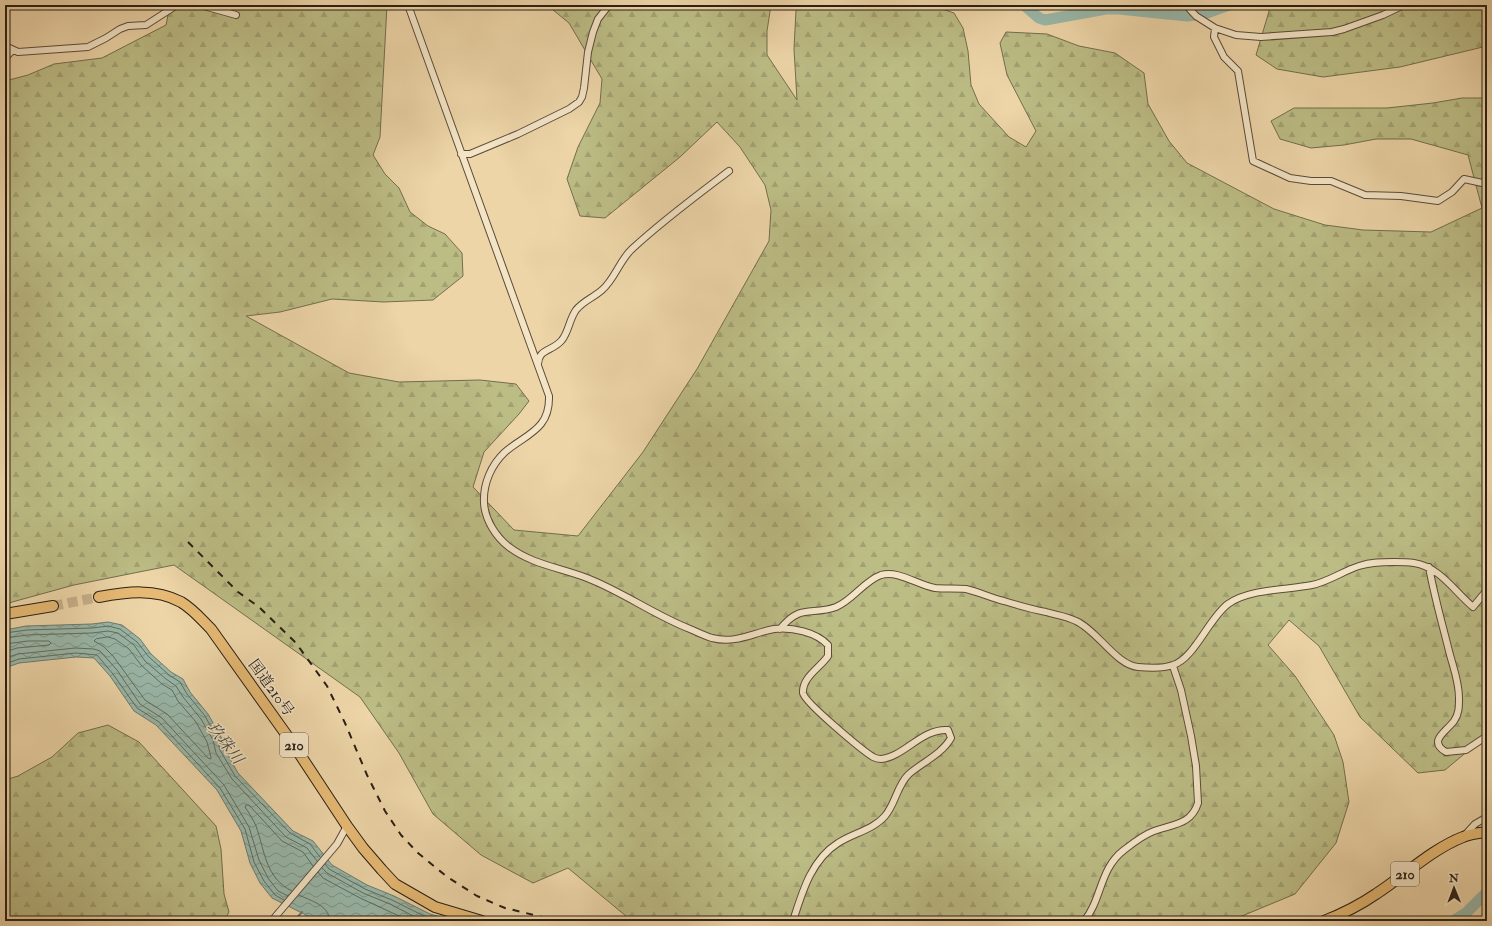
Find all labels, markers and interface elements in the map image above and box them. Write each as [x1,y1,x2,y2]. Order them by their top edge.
street label: 国道210号 [244,656,298,720]
water label: 玖珠川 [202,718,249,770]
road number: 210 [280,733,308,757]
road number: 210 [1391,862,1419,886]
north arrow [1434,868,1474,908]
text: N [1448,872,1460,885]

